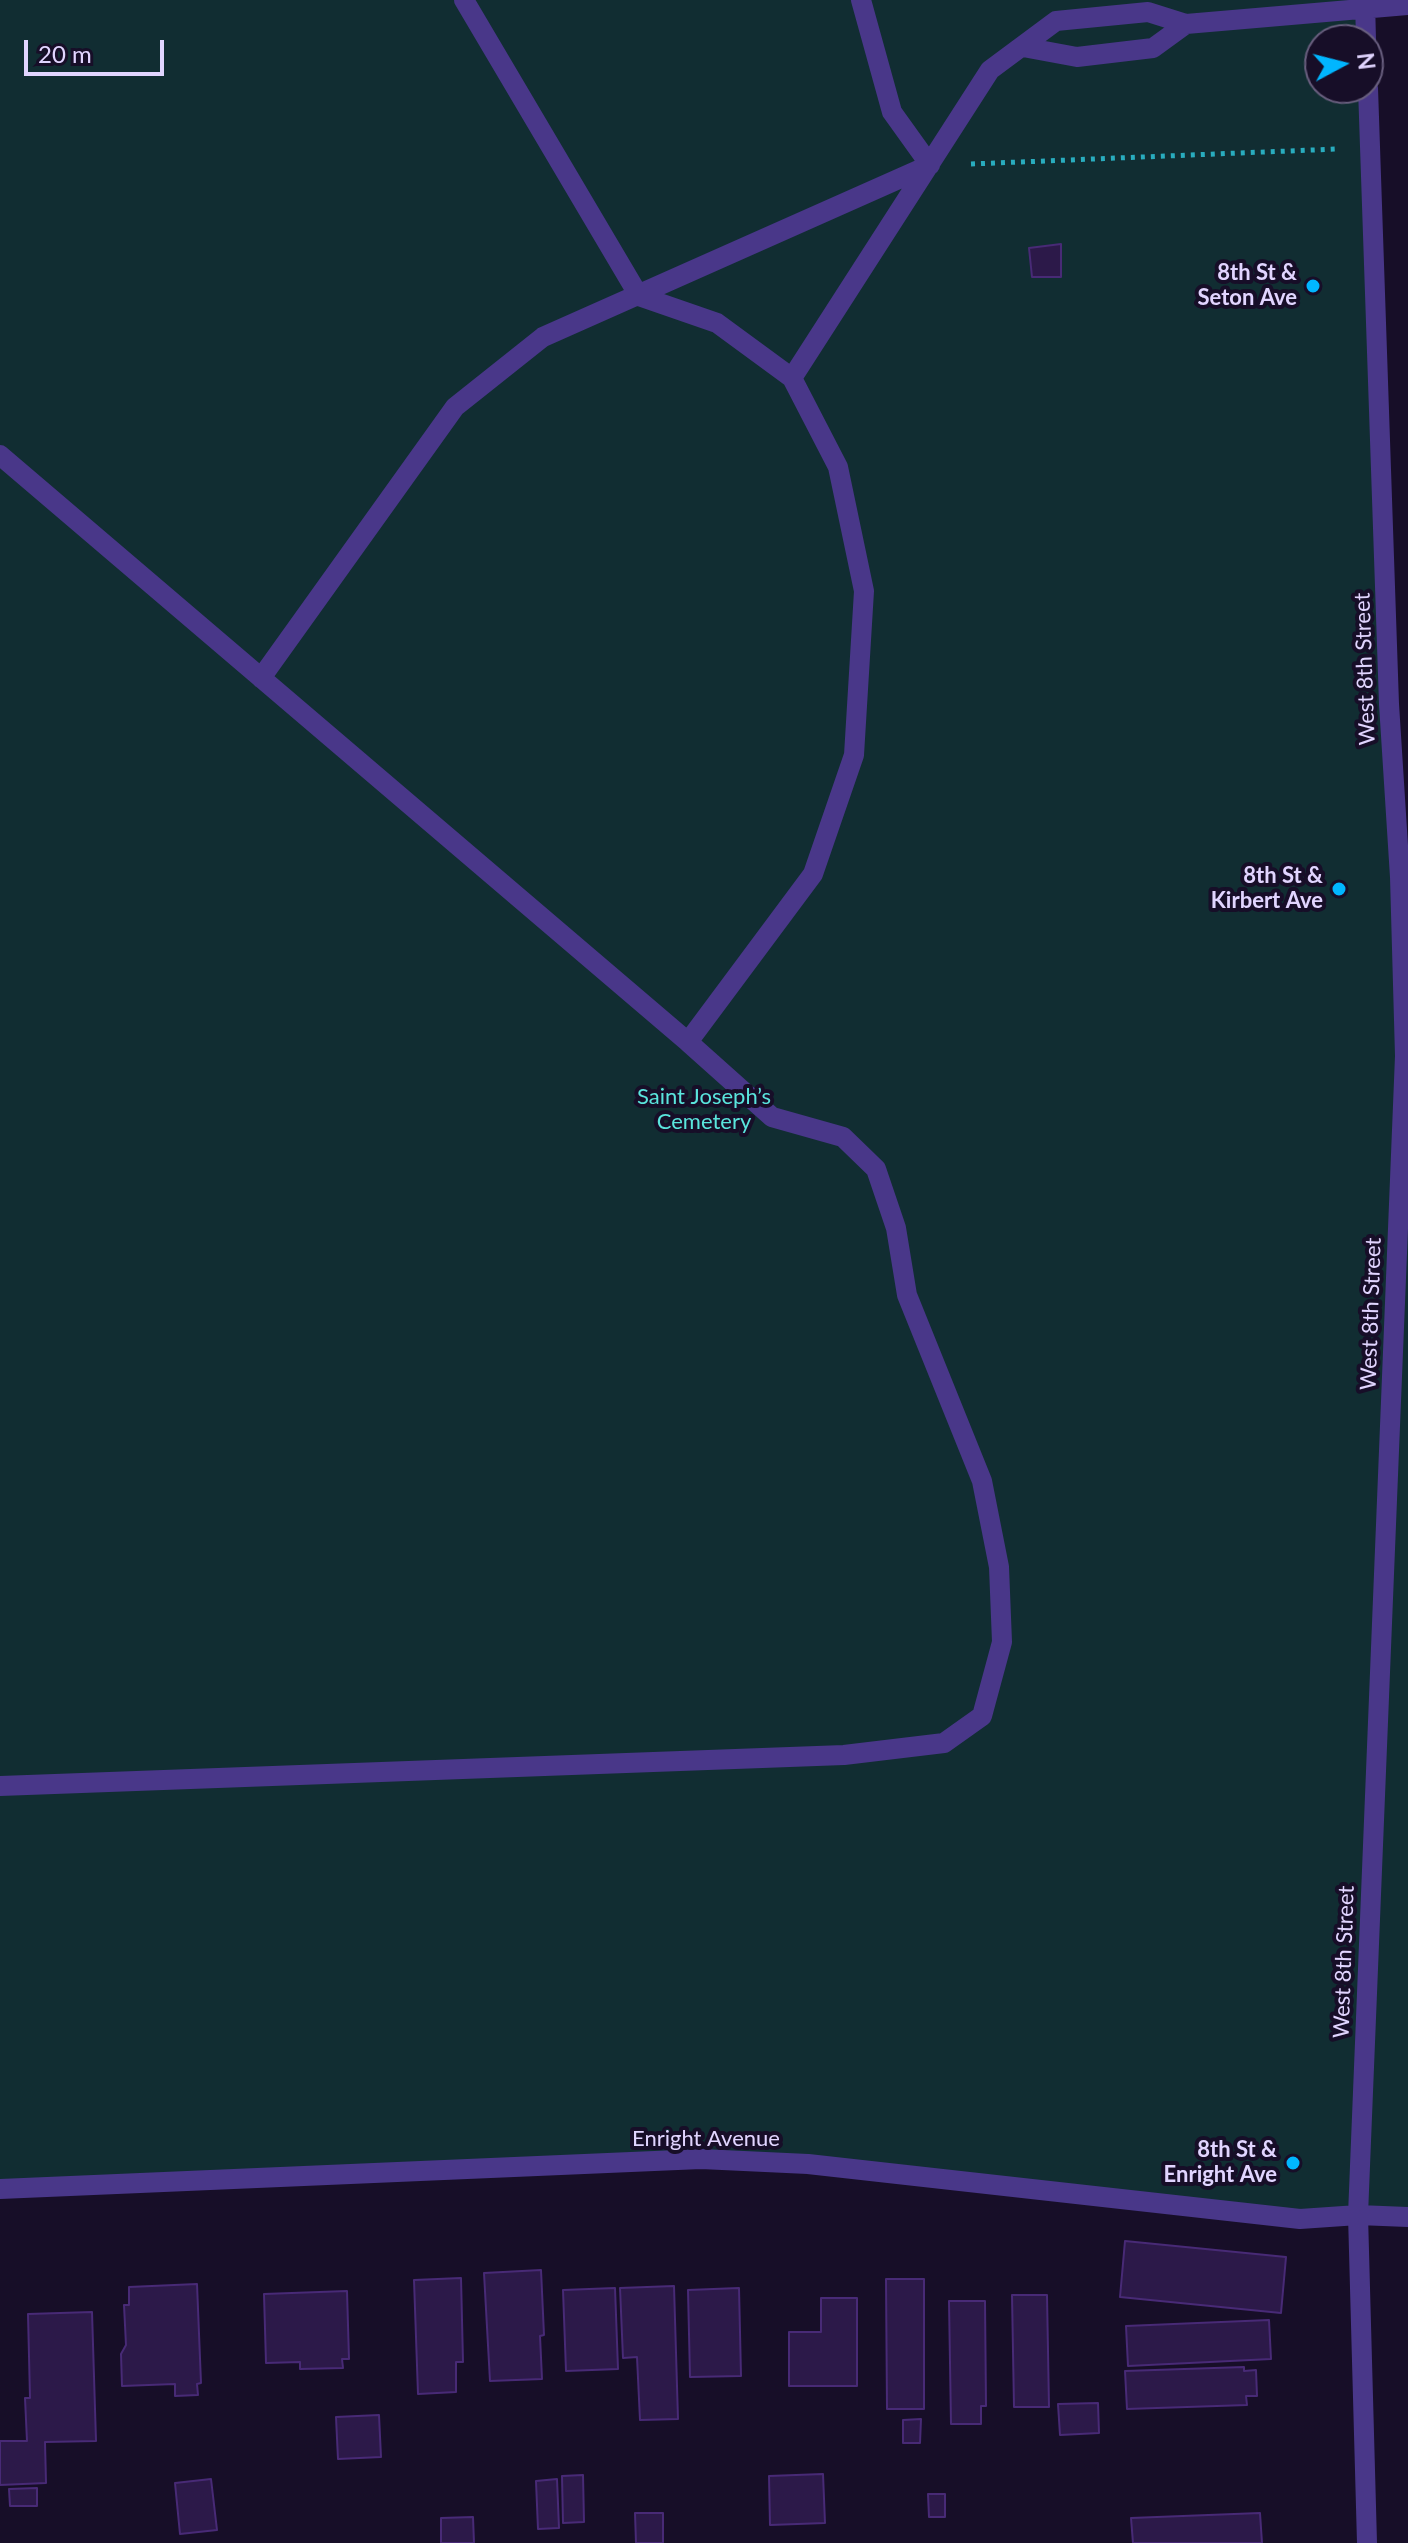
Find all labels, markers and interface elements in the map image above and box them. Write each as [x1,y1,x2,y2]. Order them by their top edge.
scale bar [28,24,168,74]
north arrow [1304,24,1384,104]
text: 20 m [38,39,92,68]
text: N [1352,51,1381,71]
place label: 8th St & Seton Ave [1197,260,1297,312]
marker: 8th St & Seton Ave [1304,277,1322,295]
street label: West 8th Street [1349,592,1381,746]
place label: 8th St & Kirbert Ave [1211,863,1323,914]
marker: 8th St & Kirbert Ave [1330,880,1348,898]
park label: Saint Joseph’s Cemetery [637,1084,771,1136]
street label: West 8th Street [1355,1237,1387,1391]
street label: West 8th Street [1328,1885,1360,2039]
street label: Enright Avenue [632,2126,780,2152]
place label: 8th St & Enright Ave [1164,2137,1277,2188]
marker: 8th St & Enright Ave [1284,2154,1302,2172]

